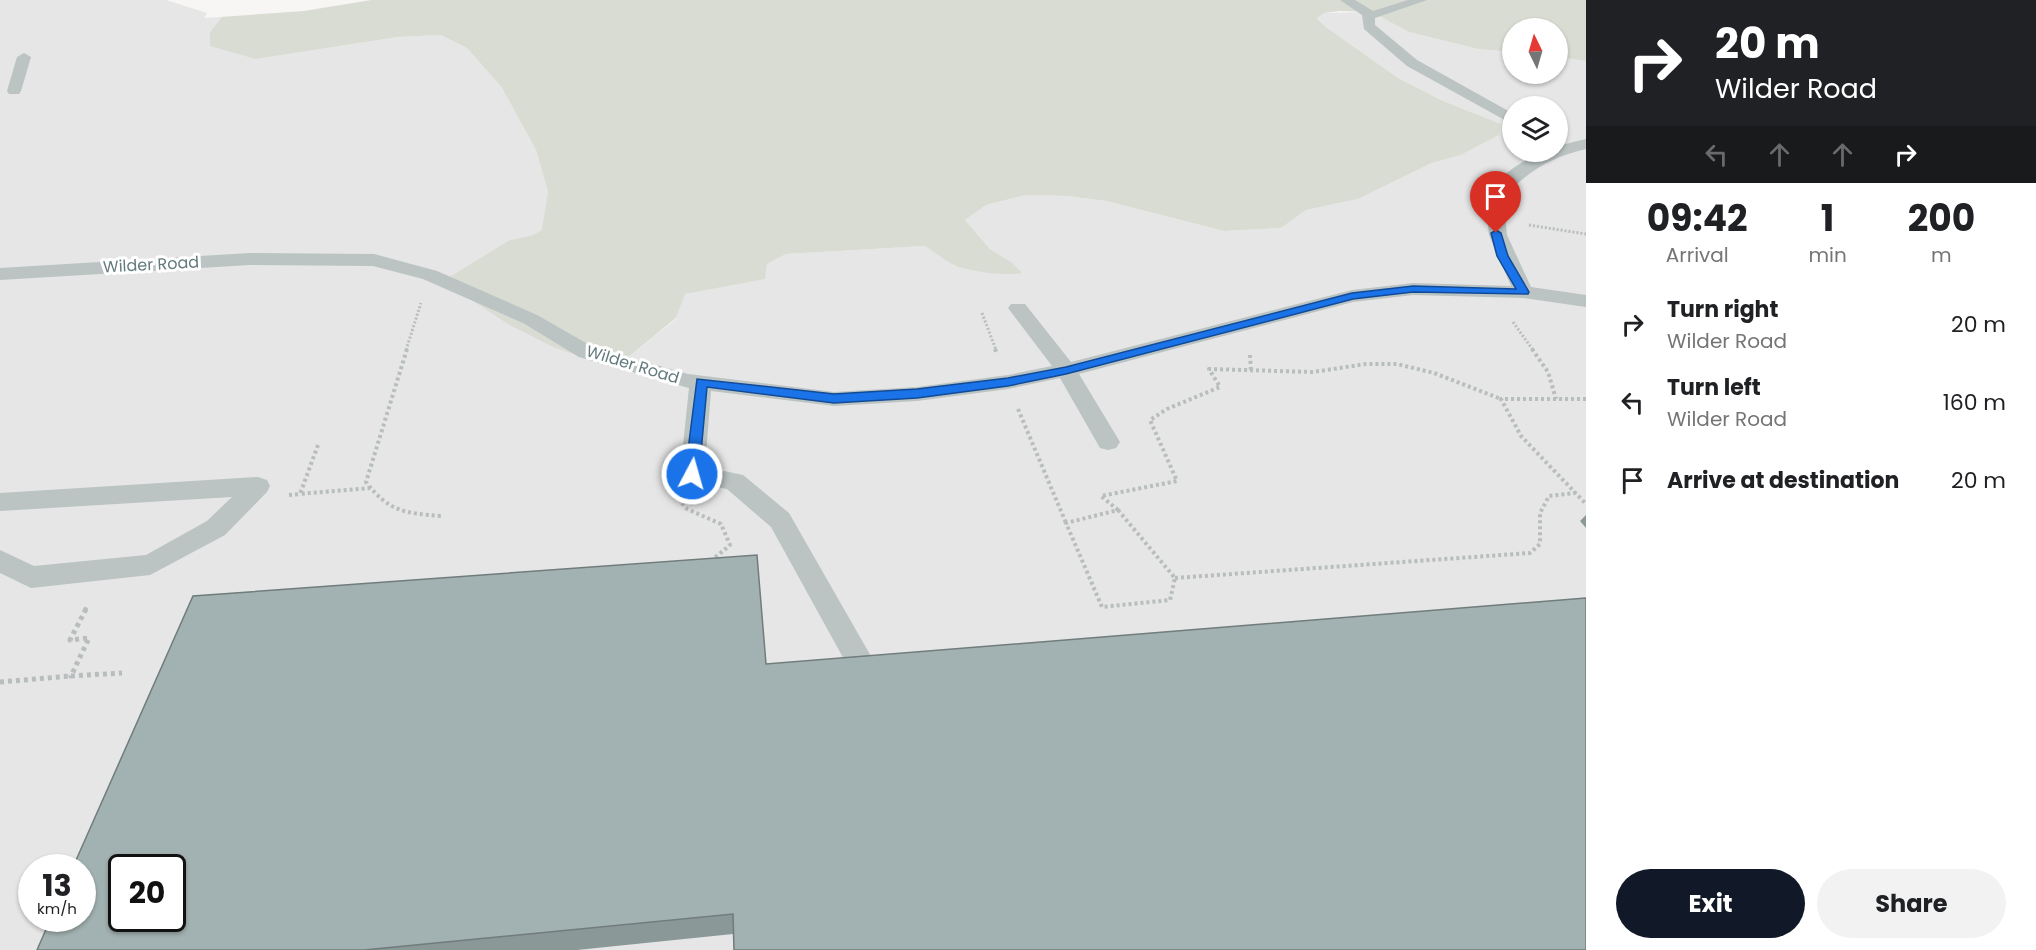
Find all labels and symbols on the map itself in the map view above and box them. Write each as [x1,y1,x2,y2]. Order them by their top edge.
north arrow [1502,18,1568,84]
pin [1470,171,1521,233]
street label: Wilder Road [102,251,200,278]
street label: Wilder Road [584,339,682,390]
position arrow [660,442,724,506]
speed limit sign: 20 [108,854,186,932]

